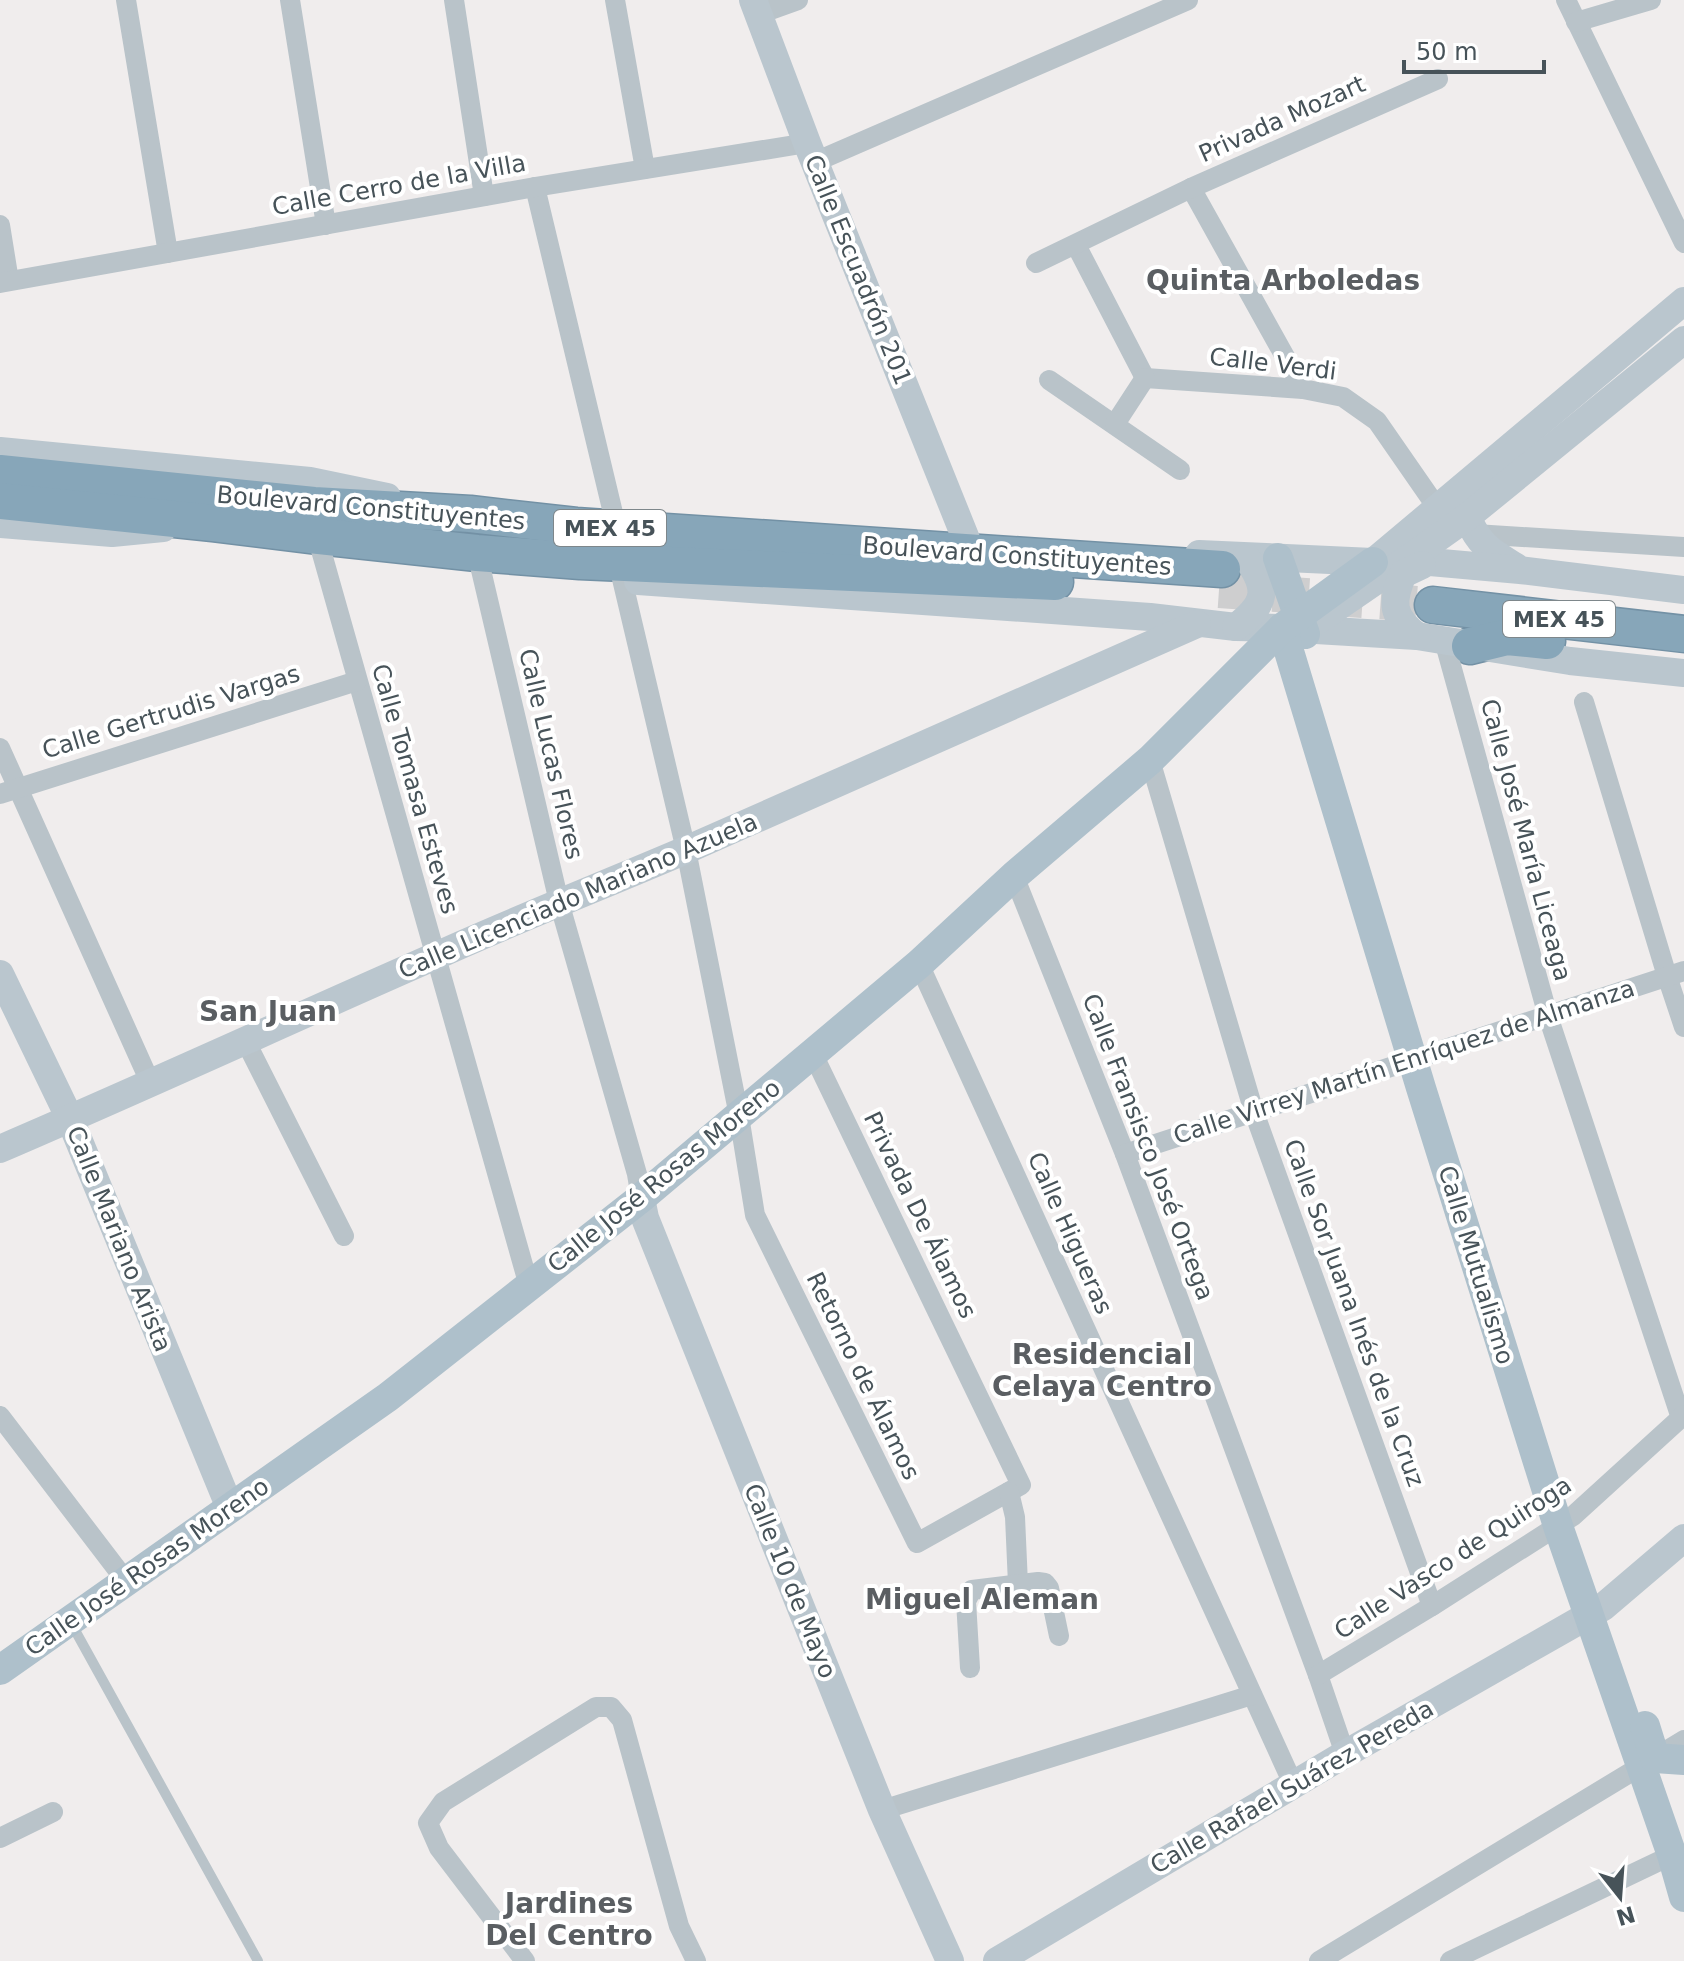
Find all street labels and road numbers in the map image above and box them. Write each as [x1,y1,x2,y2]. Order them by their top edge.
street label: Privada Mozart [1195,70,1369,168]
street label: Calle Cerro de la Villa [270,149,528,221]
street label: Calle Escuadrón 201 [799,151,917,389]
street label: Calle Verdi [1208,342,1338,386]
street label: Boulevard Constituyentes [216,481,526,535]
road number: MEX 45 [554,510,666,546]
street label: Boulevard Constituyentes [862,531,1172,581]
road number: MEX 45 [1503,601,1615,637]
street label: Calle Lucas Flores [513,646,589,862]
street label: Calle Gertrudis Vargas [39,659,303,765]
street label: Calle Tomasa Esteves [366,661,464,917]
street label: Calle José María Liceaga [1475,696,1577,984]
street label: Calle Licenciado Mariano Azuela [394,807,762,985]
street label: Calle Virrey Martín Enríquez de Almanza [1170,974,1638,1150]
street label: Calle Fransisco José Ortega [1077,990,1219,1304]
street label: Calle José Rosas Moreno [542,1074,786,1278]
street label: Privada De Álamos [858,1107,983,1323]
street label: Calle Mariano Arista [61,1122,177,1356]
street label: Calle Sor Juana Inés de la Cruz [1278,1136,1430,1490]
street label: Calle Higueras [1022,1148,1118,1318]
street label: Calle Mutualismo [1432,1162,1520,1368]
street label: Retorno de Álamos [801,1267,926,1484]
street label: Calle Vasco de Quiroga [1329,1471,1577,1645]
street label: Calle José Rosas Moreno [20,1472,274,1662]
street label: Calle 10 de Mayo [738,1480,842,1682]
street label: Calle Rafael Suárez Pereda [1145,1694,1439,1880]

